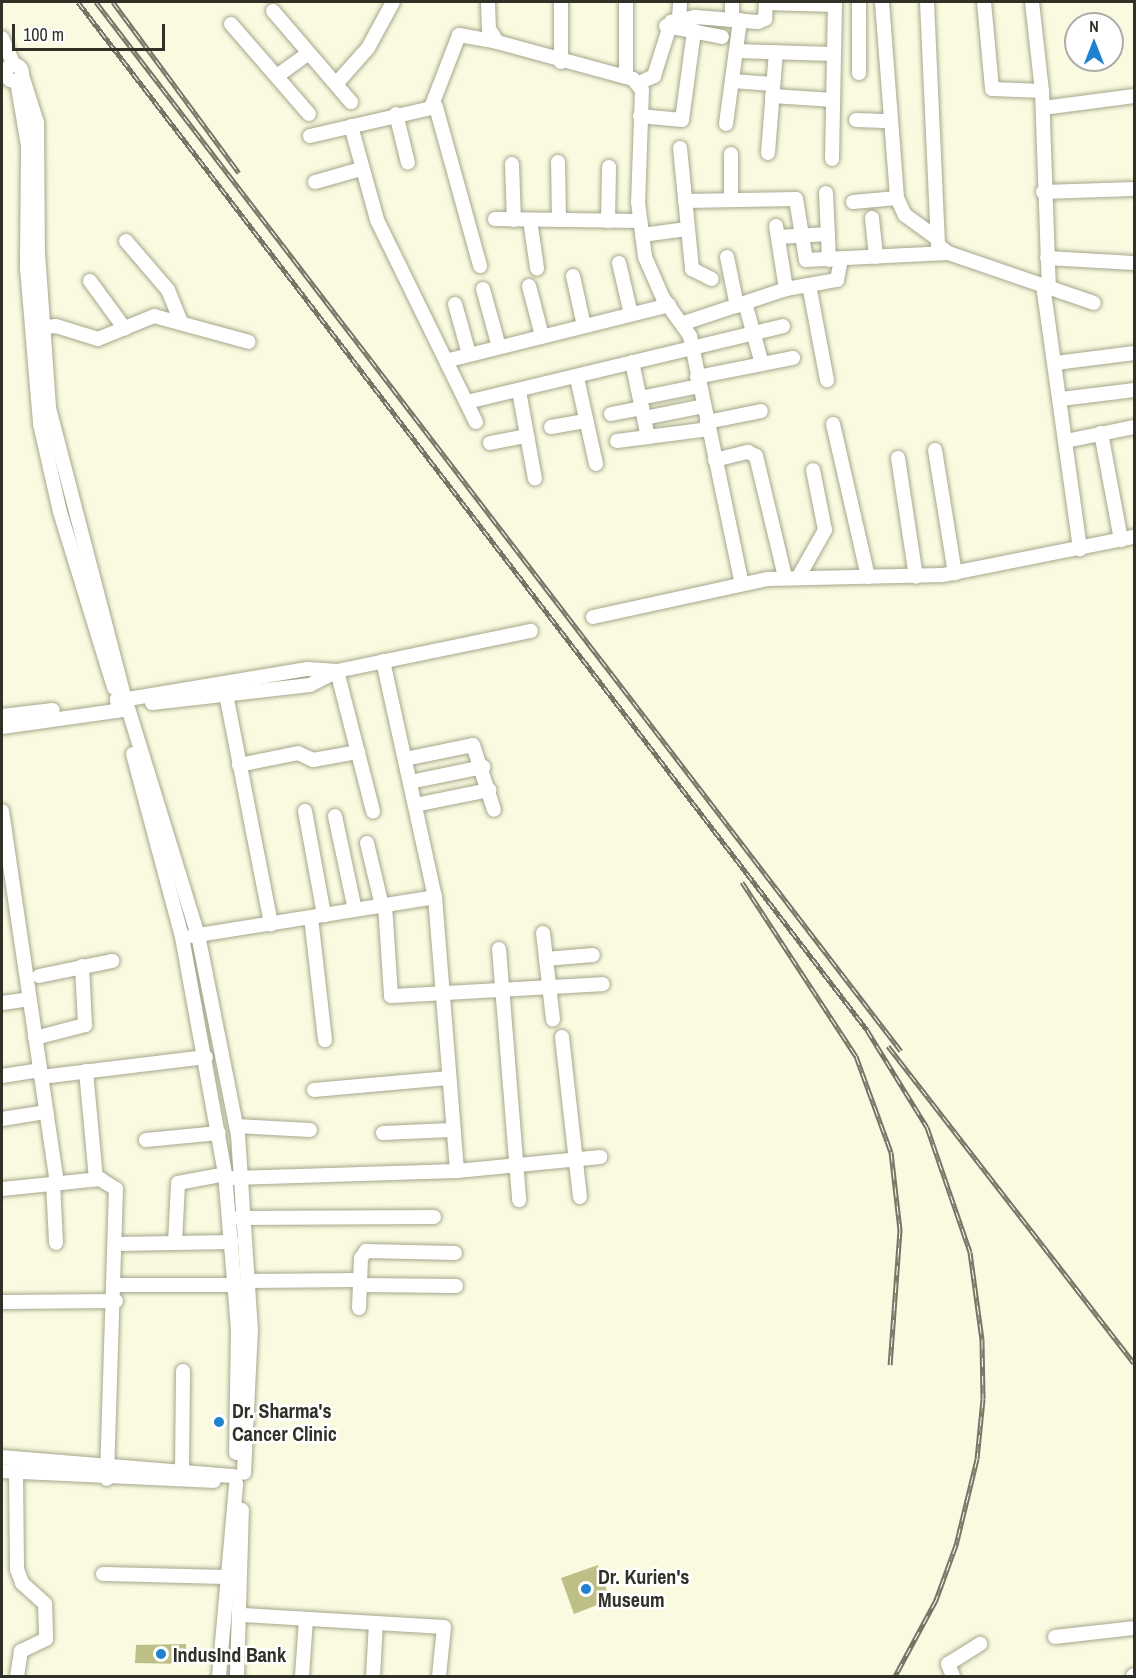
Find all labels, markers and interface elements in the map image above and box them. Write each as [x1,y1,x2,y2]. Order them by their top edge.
scale bar [15,12,168,50]
north arrow [1064,12,1124,72]
text: N [1089,15,1099,37]
text: 100 m [23,22,64,47]
place label: Dr. Sharma's Cancer Clinic [232,1398,337,1445]
marker: Dr. Sharma's Cancer Clinic [210,1413,228,1431]
place label: Dr. Kurien's Museum [598,1565,689,1612]
marker: Dr. Kurien's Museum [579,1582,593,1596]
place label: IndusInd Bank [173,1642,286,1666]
marker: IndusInd Bank [154,1647,168,1661]

